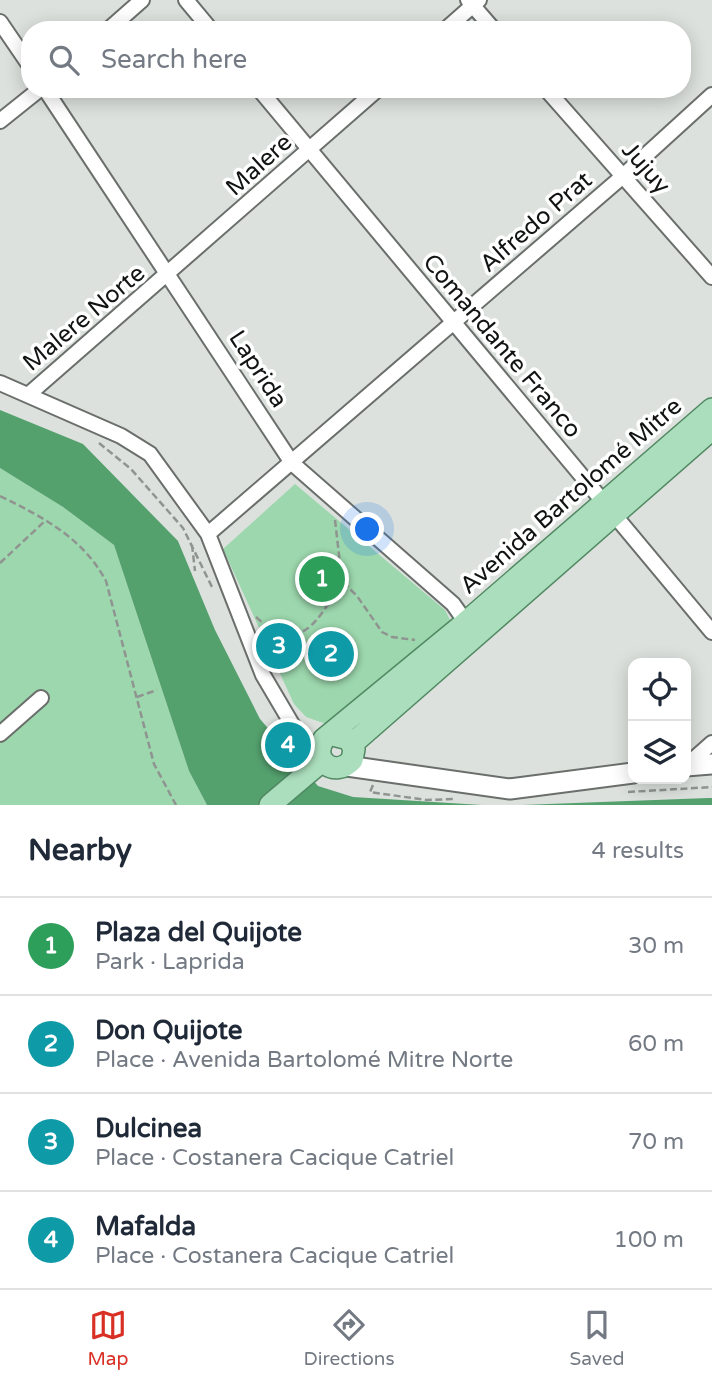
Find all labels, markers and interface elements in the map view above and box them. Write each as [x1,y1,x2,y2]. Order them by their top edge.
search box [21,21,691,98]
icon: search [45,41,83,79]
text: Search here [101,44,247,75]
street label: Malere [220,128,298,202]
street label: Jujuy [616,136,676,200]
street label: Alfredo Prat [474,166,598,278]
street label: Comandante Franco [417,248,587,444]
street label: Malere Norte [17,259,151,377]
street label: Laprida [222,325,294,413]
street label: Avenida Bartolomé Mitre [454,392,688,600]
your location [350,512,384,546]
pin: 1 [299,553,345,605]
pin: 3 [256,620,302,672]
pin: 2 [308,628,354,680]
map controls [628,658,691,784]
button: locate [628,658,691,721]
pin: 4 [265,719,311,771]
button: layers [628,721,691,784]
text: Nearby [28,832,132,869]
text: 4 results [591,837,684,865]
text: Plaza del Quijote [95,917,302,948]
text: 1 [44,932,58,960]
text: 30 m [628,932,684,960]
text: Park · Laprida [95,948,245,976]
text: Don Quijote [95,1015,242,1046]
text: 2 [44,1030,58,1058]
text: 60 m [628,1030,684,1058]
text: Place · Avenida Bartolomé Mitre Norte [95,1046,513,1074]
text: Dulcinea [95,1113,202,1144]
text: 3 [44,1128,58,1156]
text: 70 m [628,1128,684,1156]
text: Place · Costanera Cacique Catriel [95,1144,454,1172]
text: Mafalda [95,1211,196,1242]
text: 4 [44,1226,58,1254]
text: 100 m [614,1226,684,1254]
text: Place · Costanera Cacique Catriel [95,1242,454,1270]
tab: Map [88,1306,129,1370]
tab: Directions [304,1306,395,1370]
tab: Saved [570,1306,624,1370]

